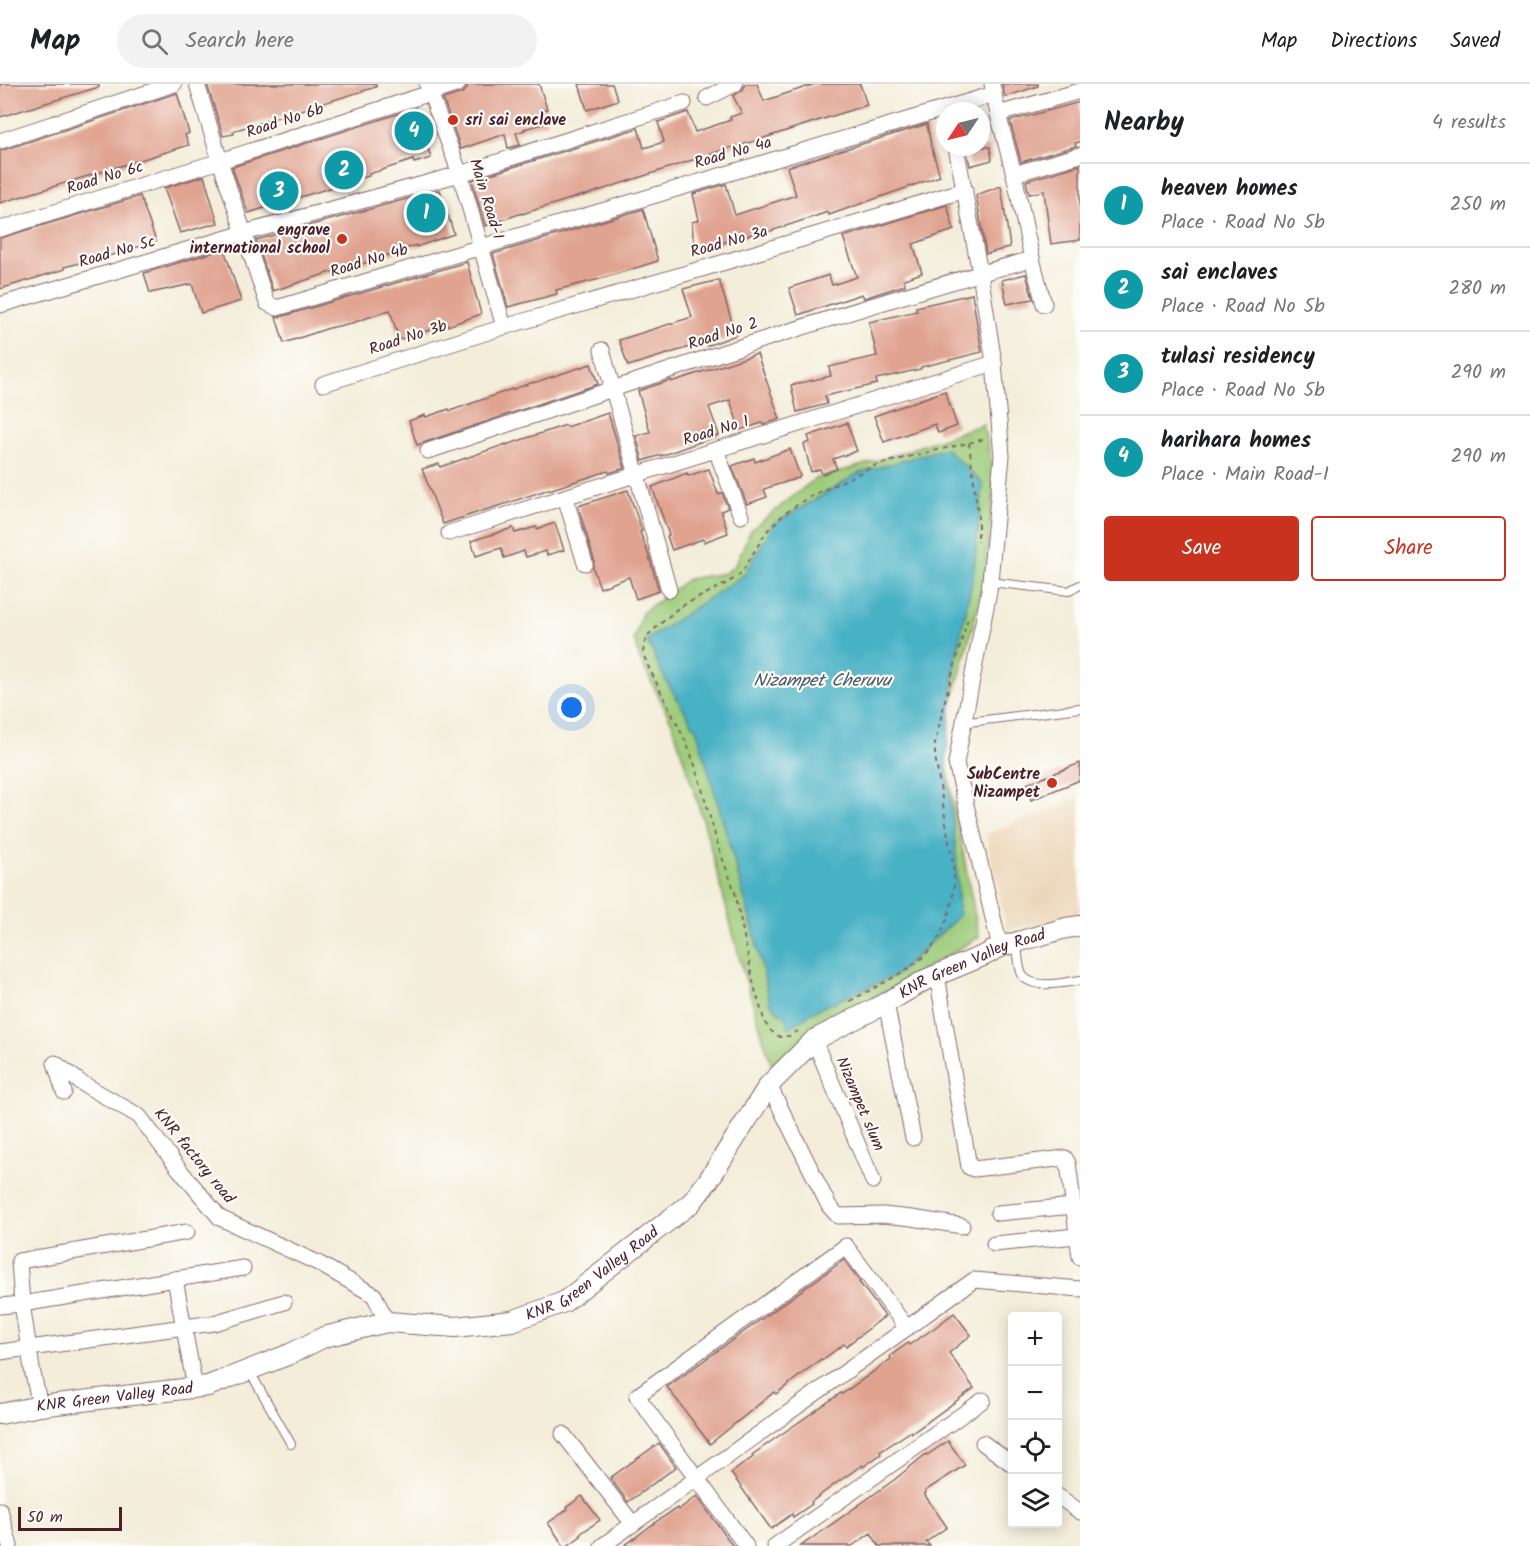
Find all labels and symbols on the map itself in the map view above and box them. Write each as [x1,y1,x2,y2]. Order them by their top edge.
street label: Road No 6b [243,97,328,145]
north arrow [936,102,990,156]
pin: 4 [394,108,434,154]
place label: sri sai enclave [465,108,566,133]
marker: sri sai enclave [446,113,460,127]
street label: Road No 4a [691,130,775,176]
pin: 2 [324,148,364,193]
street label: Road No 6c [64,154,146,202]
street label: Main Road-I [462,156,510,243]
pin: 3 [260,168,298,214]
pin: 1 [406,190,446,236]
place label: engrave international school [190,218,331,261]
street label: Road No 3a [687,219,771,265]
street label: Road No 5c [76,229,158,275]
marker: engrave international school [335,232,349,246]
street label: Road No 4b [327,237,412,285]
street label: Road No 2 [685,311,761,357]
street label: Road No 3b [366,313,451,362]
street label: Road No 1 [680,409,752,453]
water label: Nizampet Cheruvu [753,667,893,696]
your location [557,693,586,722]
place label: SubCentre Nizampet [967,762,1041,805]
marker: SubCentre Nizampet [1045,776,1059,790]
street label: KNR Green Valley Road [894,922,1049,1005]
street label: Nizampet slum [829,1053,891,1155]
street label: KNR factory road [147,1103,241,1210]
street label: KNR Green Valley Road [522,1219,665,1328]
street label: KNR Green Valley Road [35,1375,195,1419]
scale bar [18,1504,122,1532]

